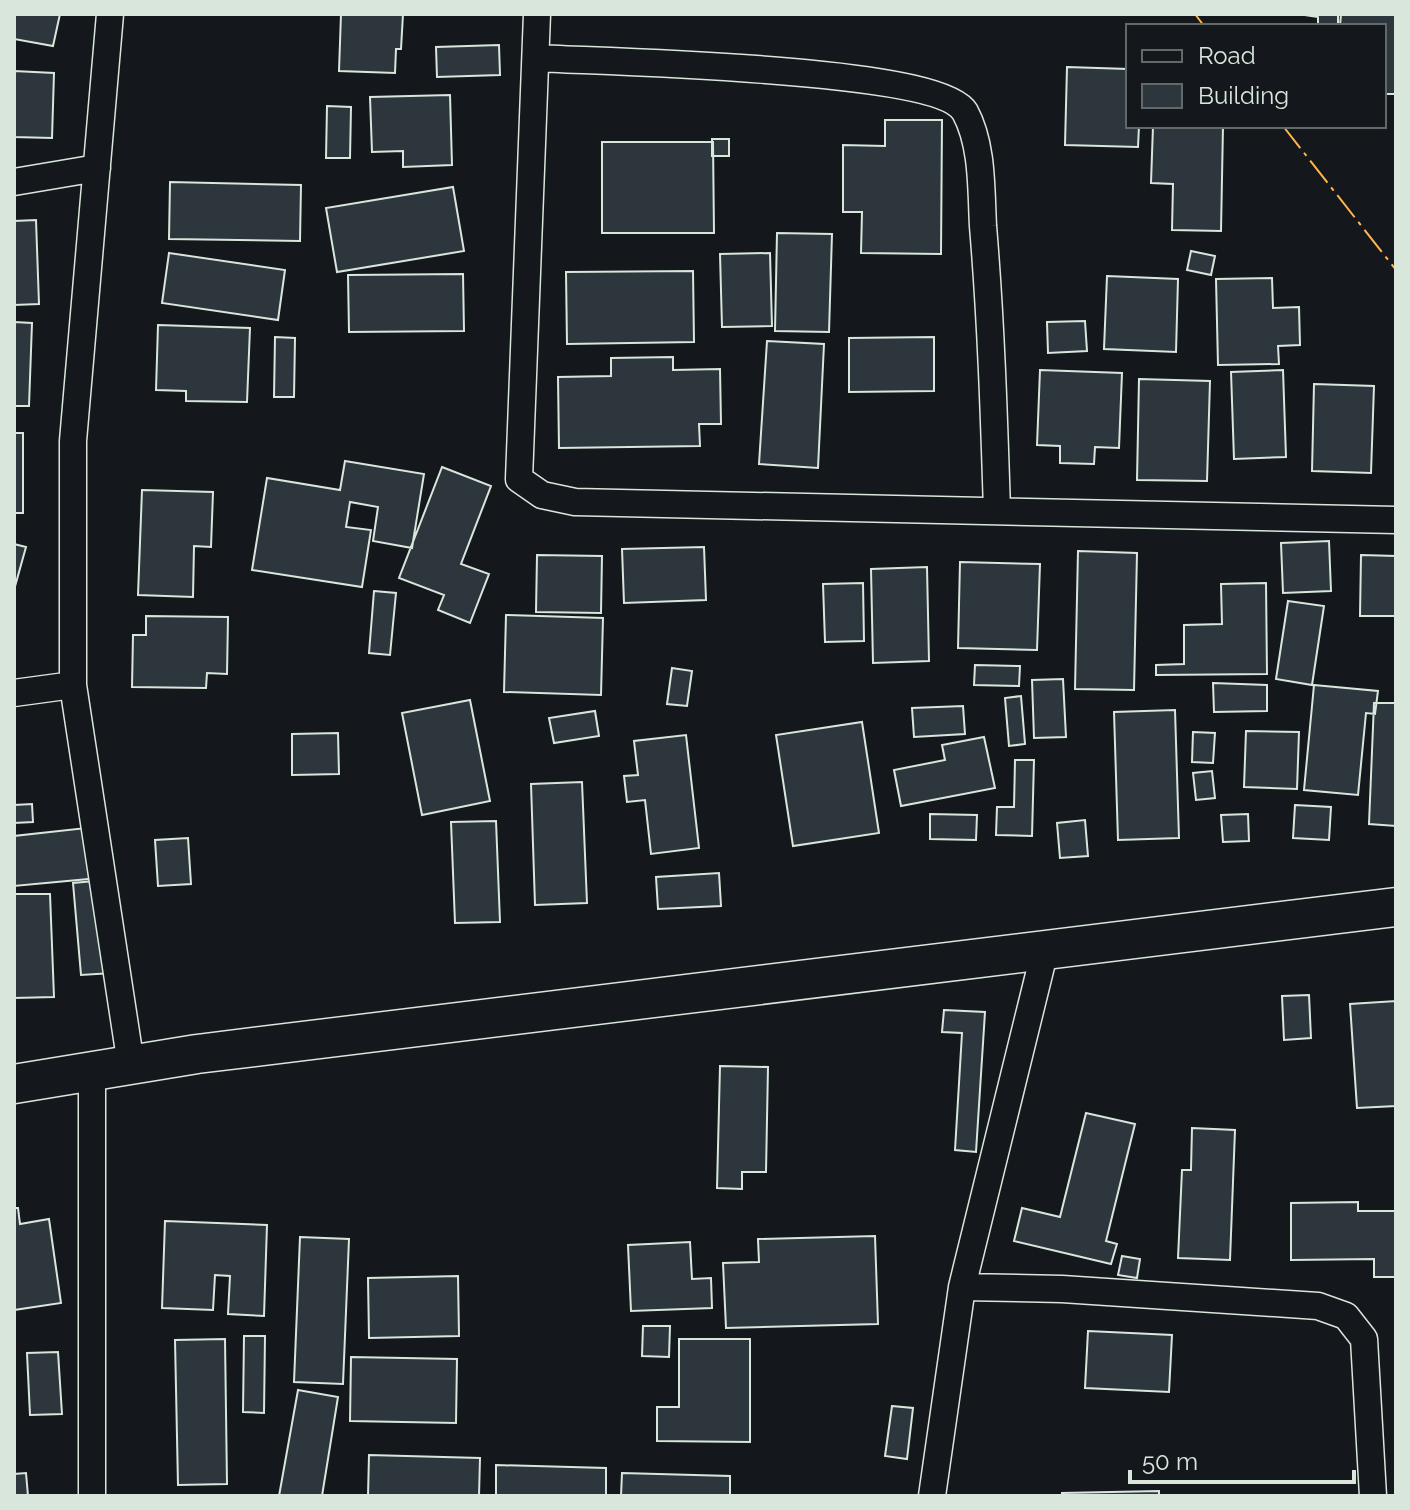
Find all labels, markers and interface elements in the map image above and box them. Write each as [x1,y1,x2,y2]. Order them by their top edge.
legend [1126,24,1386,128]
text: Road [1198,41,1256,70]
text: Building [1198,81,1289,110]
scale bar [1130,1434,1354,1484]
text: 50 m [1142,1447,1198,1476]

